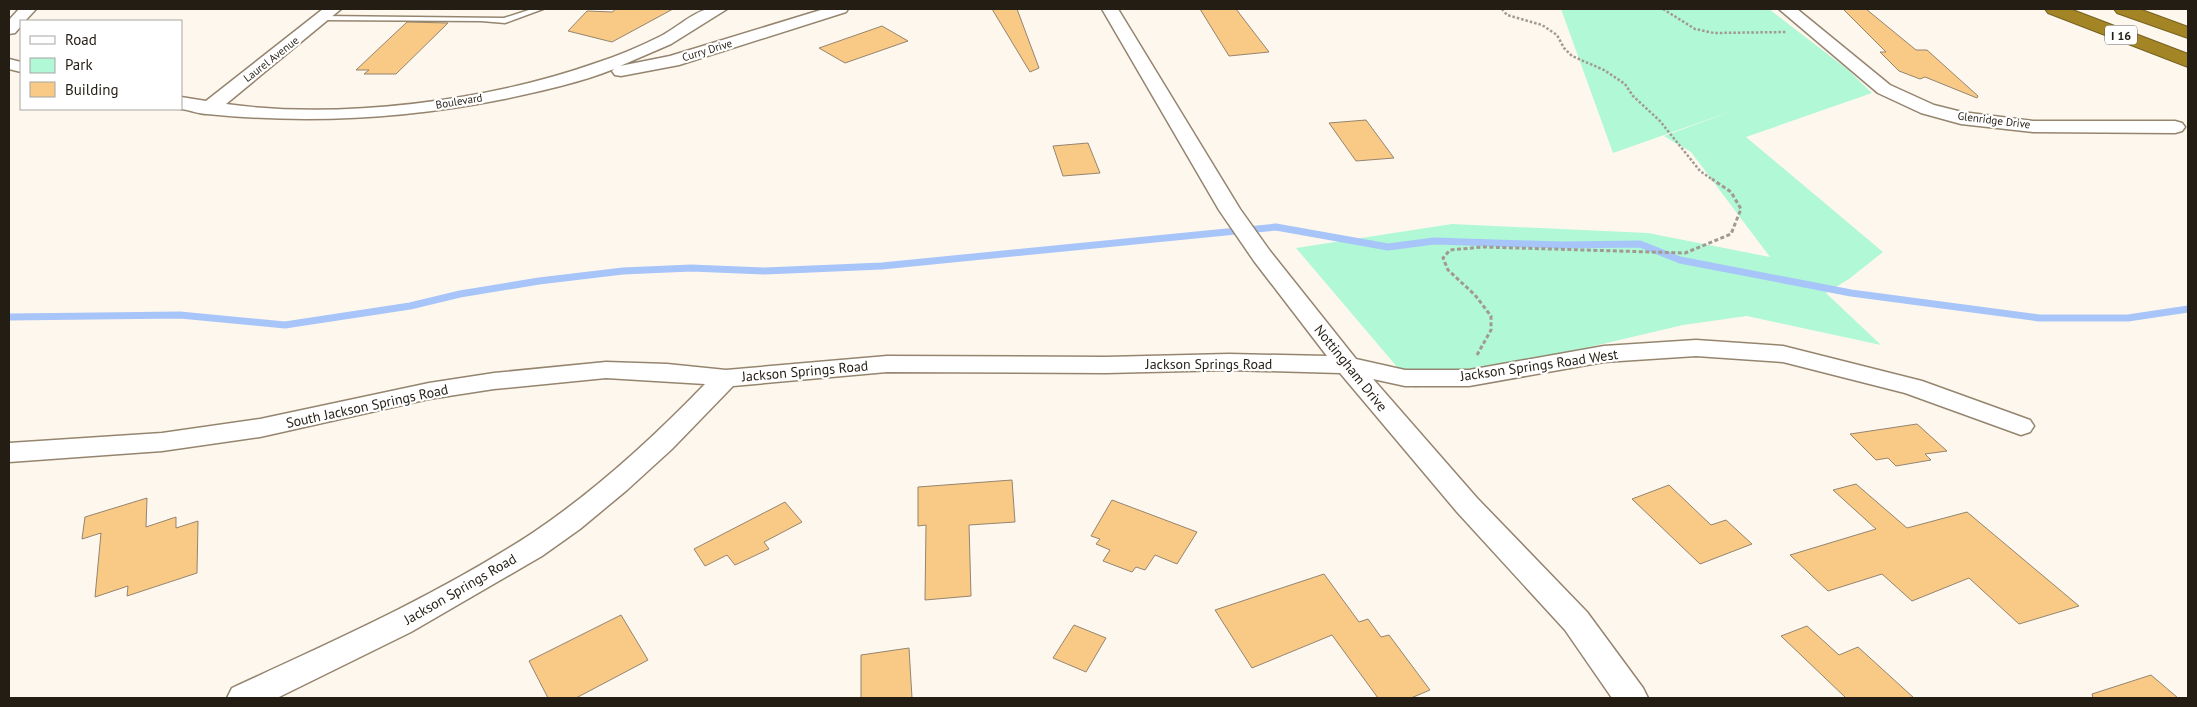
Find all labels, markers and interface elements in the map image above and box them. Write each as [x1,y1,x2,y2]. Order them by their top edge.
legend [20,20,182,110]
road number: I 16 [2105,26,2137,44]
text: Road [65,30,97,49]
street label: Laurel Avenue [241,33,302,85]
street label: Curry Drive [680,36,734,64]
text: Park [65,55,93,74]
text: Building [65,80,119,99]
street label: Boulevard [435,90,483,112]
street label: Glenridge Drive [1957,109,2032,131]
street label: Nottingham Drive [1311,321,1391,415]
street label: Jackson Springs Road West [1458,345,1619,385]
street label: Jackson Springs Road [1145,355,1272,373]
street label: Jackson Springs Road [740,357,869,386]
street label: South Jackson Springs Road [284,380,450,432]
street label: Jackson Springs Road [400,550,519,629]

